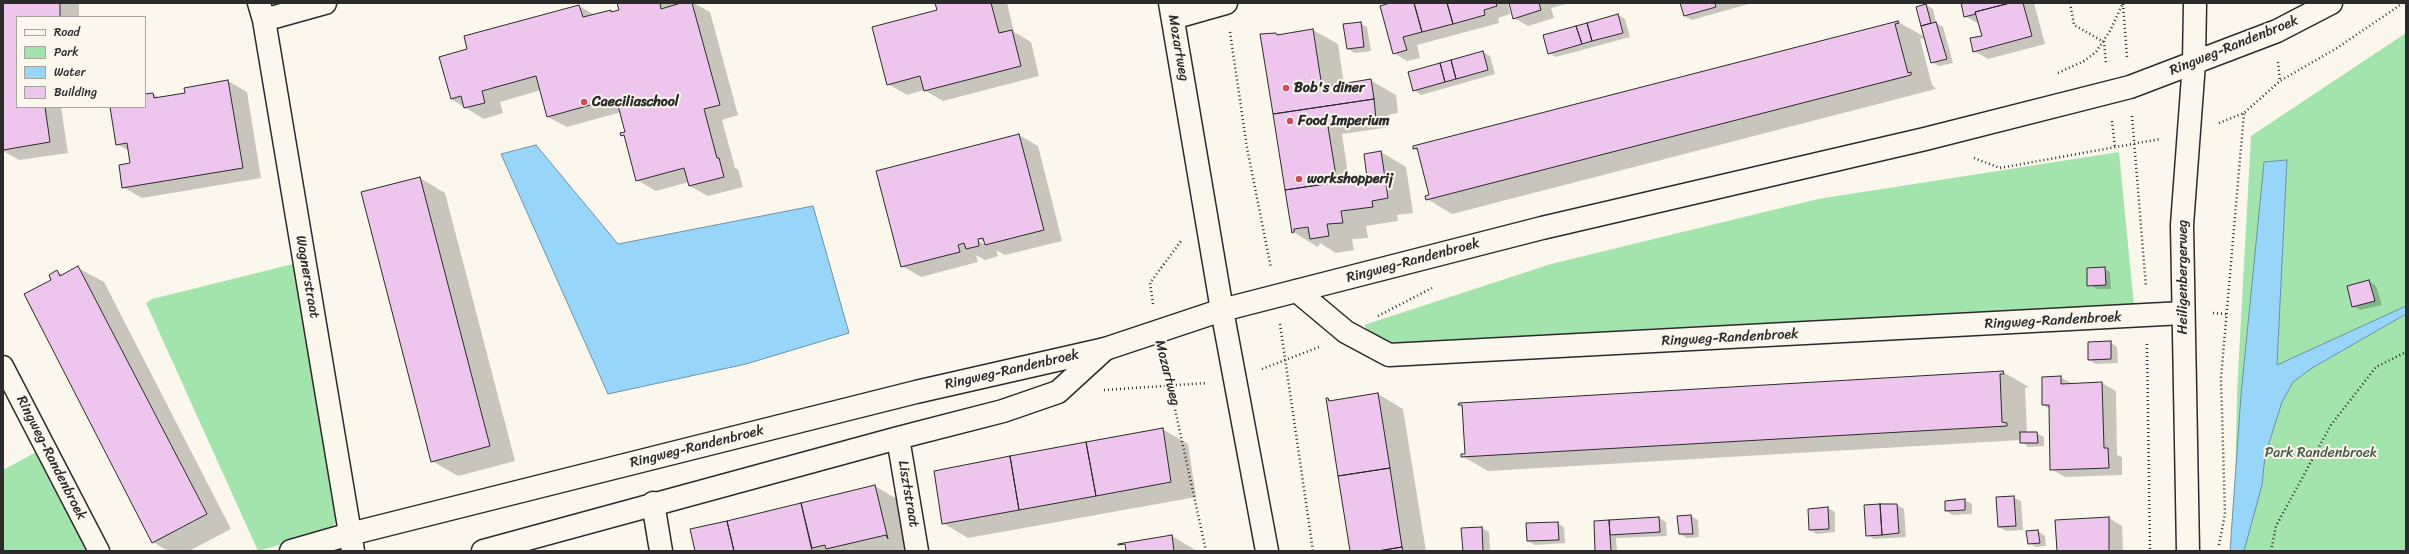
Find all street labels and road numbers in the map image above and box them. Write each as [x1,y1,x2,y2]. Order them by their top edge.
street label: Ringweg-Randenbroek [2167,13,2301,79]
street label: Mozartweg [1164,14,1192,82]
street label: Heiligenbergerweg [2175,220,2191,334]
street label: Wagnerstraat [291,234,323,320]
street label: Ringweg-Randenbroek [1345,235,1481,287]
street label: Ringweg-Randenbroek [1984,309,2122,333]
street label: Ringweg-Randenbroek [1661,326,1799,350]
street label: Mozartweg [1151,338,1183,408]
street label: Ringweg-Randenbroek [943,346,1081,394]
street label: Ringweg-Randenbroek [12,393,90,523]
street label: Ringweg-Randenbroek [628,422,766,472]
street label: Lisztstraat [894,459,922,529]

